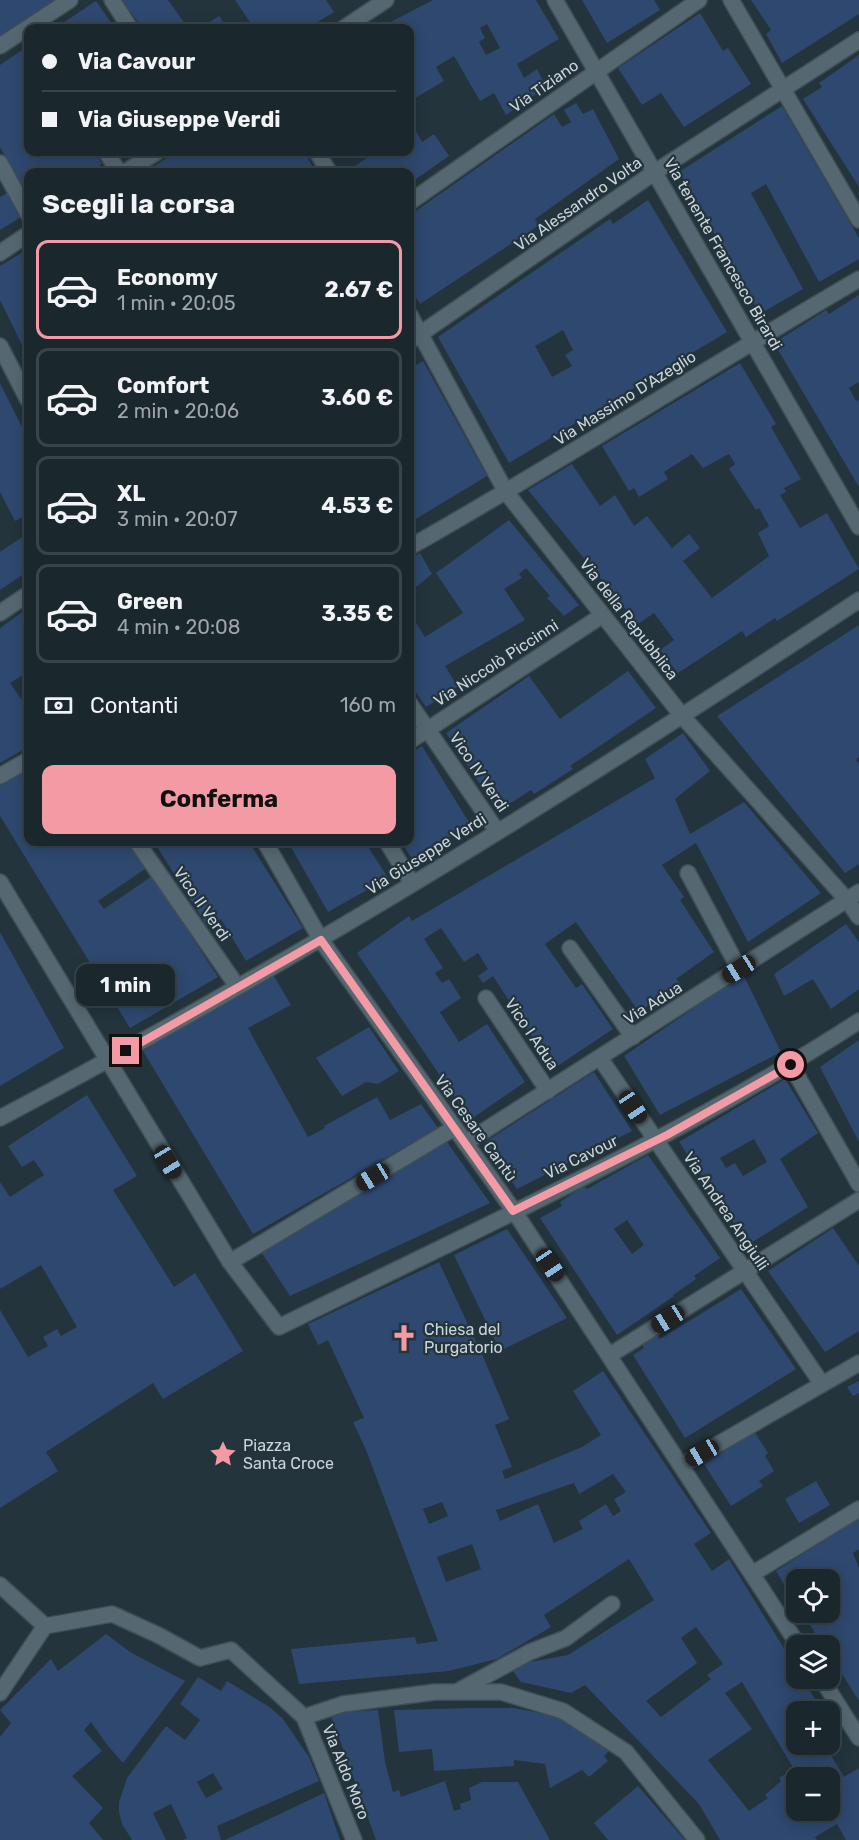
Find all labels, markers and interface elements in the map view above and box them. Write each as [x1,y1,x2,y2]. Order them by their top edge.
text: Via Cavour [78,48,195,75]
street label: Via Tiziano [506,55,582,117]
text: Via Giuseppe Verdi [78,106,281,133]
street label: Via Alessandro Volta [511,153,645,255]
street label: Via tenente Francesco Birardi [660,154,786,354]
text: Scegli la corsa [42,188,235,220]
icon: car [45,263,99,317]
text: Economy [117,264,218,291]
text: 2.67 € [324,276,393,303]
text: 1 min · 20:05 [117,291,236,315]
street label: Via Massimo D'Azeglio [551,347,699,449]
icon: car [45,371,99,425]
text: Comfort [117,372,209,399]
text: 3.60 € [321,384,393,411]
text: 2 min · 20:06 [117,399,239,423]
icon: car [45,479,99,533]
text: XL [117,480,145,507]
text: 4.53 € [321,492,393,519]
text: 3 min · 20:07 [117,507,238,531]
street label: Via della Repubblica [576,554,682,684]
icon: car [45,587,99,641]
text: Green [117,588,183,615]
text: 3.35 € [322,600,393,627]
text: 4 min · 20:08 [117,615,240,639]
street label: Via Niccolò Piccinni [430,616,562,710]
icon: cash [42,689,75,722]
text: Contanti [90,692,178,719]
text: 160 m [340,693,396,717]
street label: Vico IV Verdi [445,729,513,815]
button: Conferma [42,765,396,834]
street label: Via Giuseppe Verdi [362,809,490,899]
street label: Vico II Verdi [169,863,235,945]
car [719,952,759,986]
callout: 1 min [76,964,176,1006]
text: 1 min [100,973,151,997]
street label: Via Adua [620,978,686,1028]
street label: Vico I Adua [501,994,563,1074]
route end [112,1037,139,1064]
route start [777,1051,804,1078]
street label: Via Cesare Cantù [431,1071,521,1185]
car [615,1087,651,1127]
street label: Via Cavour [541,1131,621,1183]
car [151,1142,185,1182]
street label: Via Andrea Angiulli [679,1148,773,1274]
car [353,1160,393,1194]
car [532,1245,568,1285]
car [648,1302,688,1336]
place label: Chiesa del Purgatorio [424,1320,503,1357]
church icon: Chiesa del Purgatorio [389,1323,419,1353]
place label: Piazza Santa Croce [243,1436,334,1473]
car [682,1436,722,1470]
place icon: Piazza Santa Croce [208,1439,238,1469]
map controls [786,1569,840,1821]
button: locate [786,1569,840,1623]
button: layers [786,1635,840,1689]
button: + [786,1701,840,1755]
street label: Via Aldo Moro [318,1722,374,1822]
button: − [786,1767,840,1821]

